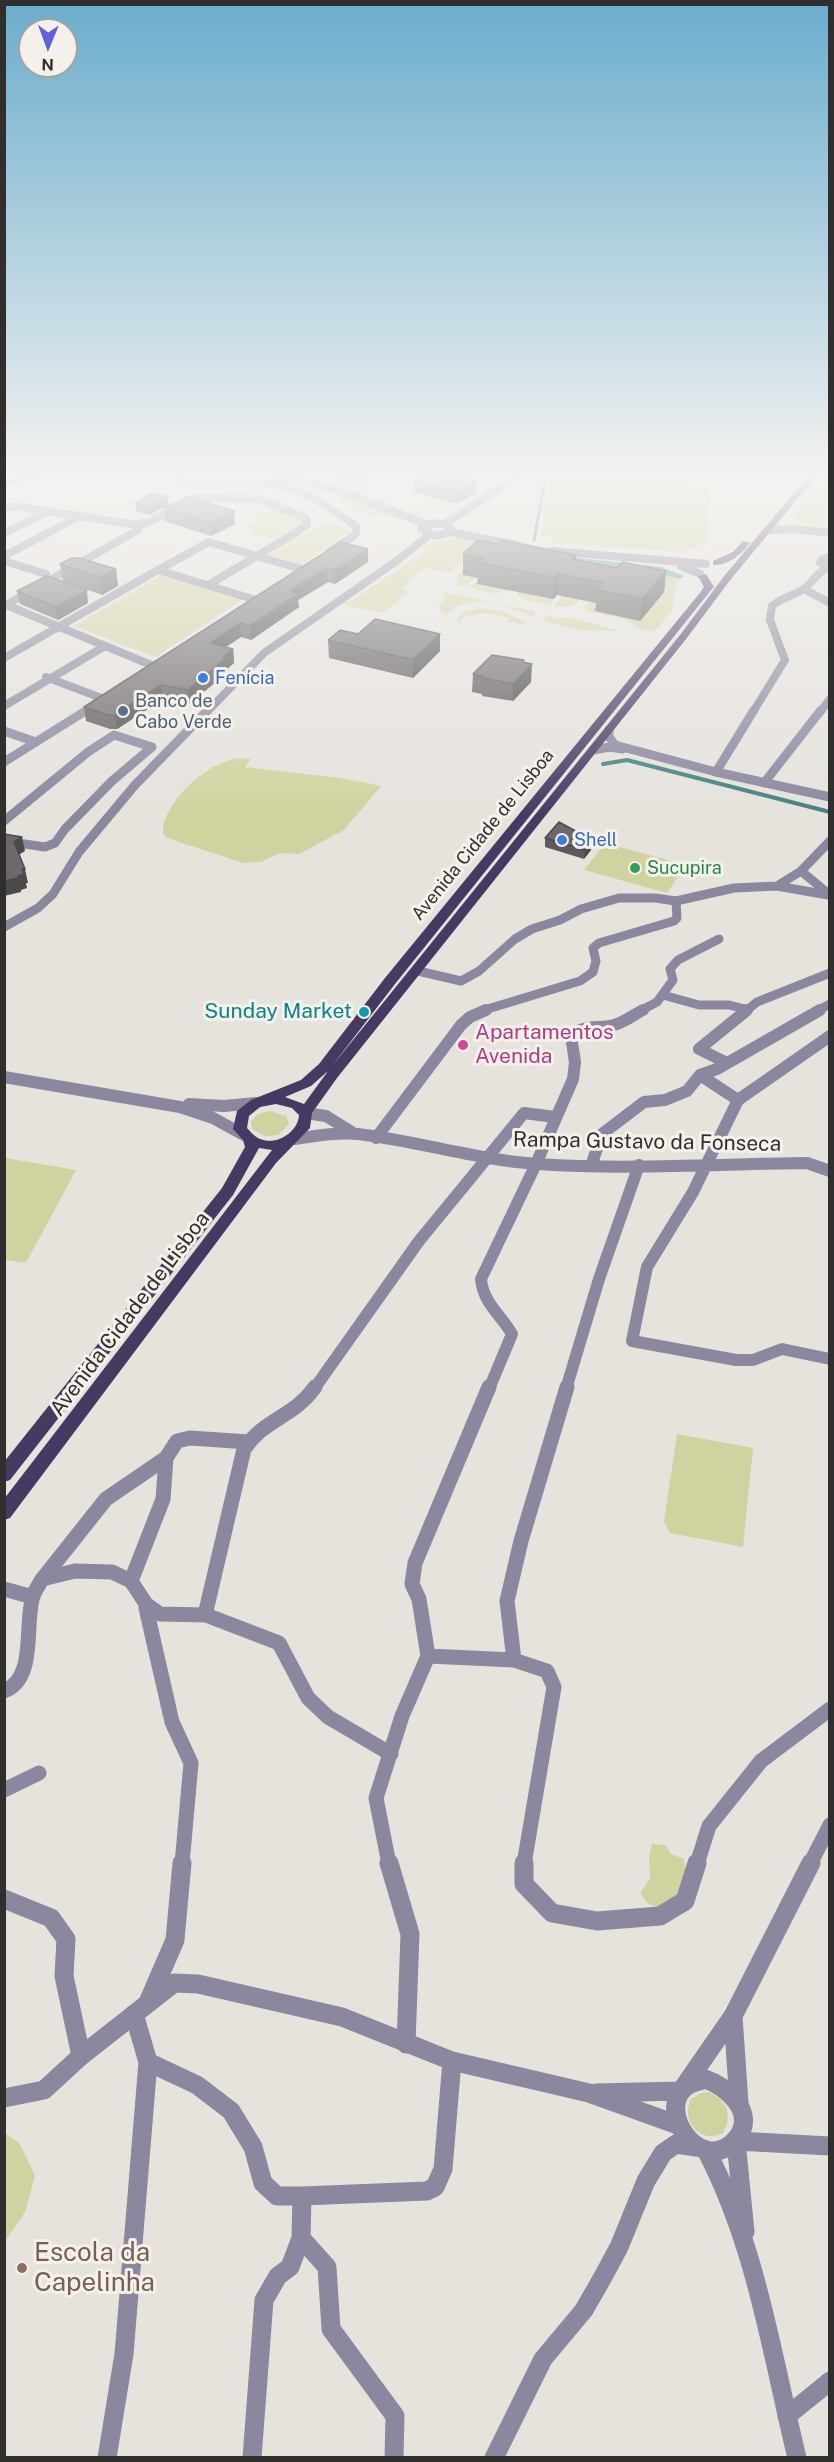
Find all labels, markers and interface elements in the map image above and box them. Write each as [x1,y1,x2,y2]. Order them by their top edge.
north arrow [18,18,78,78]
text: N [41,55,54,74]
place label: Fenícia [215,667,274,689]
marker: Fenícia [196,671,210,685]
place label: Banco de Cabo Verde [135,690,232,732]
marker: Banco de Cabo Verde [116,704,130,718]
street label: Avenida Cidade de Lisboa [407,745,559,925]
place label: Shell [574,829,617,851]
marker: Shell [555,833,569,847]
place label: Sucupira [647,857,722,879]
marker: Sucupira [628,861,642,875]
place label: Sunday Market [204,999,352,1025]
marker: Sunday Market [357,1005,371,1019]
place label: Apartamentos Avenida [475,1020,614,1070]
marker: Apartamentos Avenida [456,1038,470,1052]
street label: Rampa Gustavo da Fonseca [513,1127,781,1157]
street label: Avenida Cidade de Lisboa [45,1207,215,1421]
place label: Escola da Capelinha [34,2237,155,2298]
marker: Escola da Capelinha [15,2261,29,2275]

